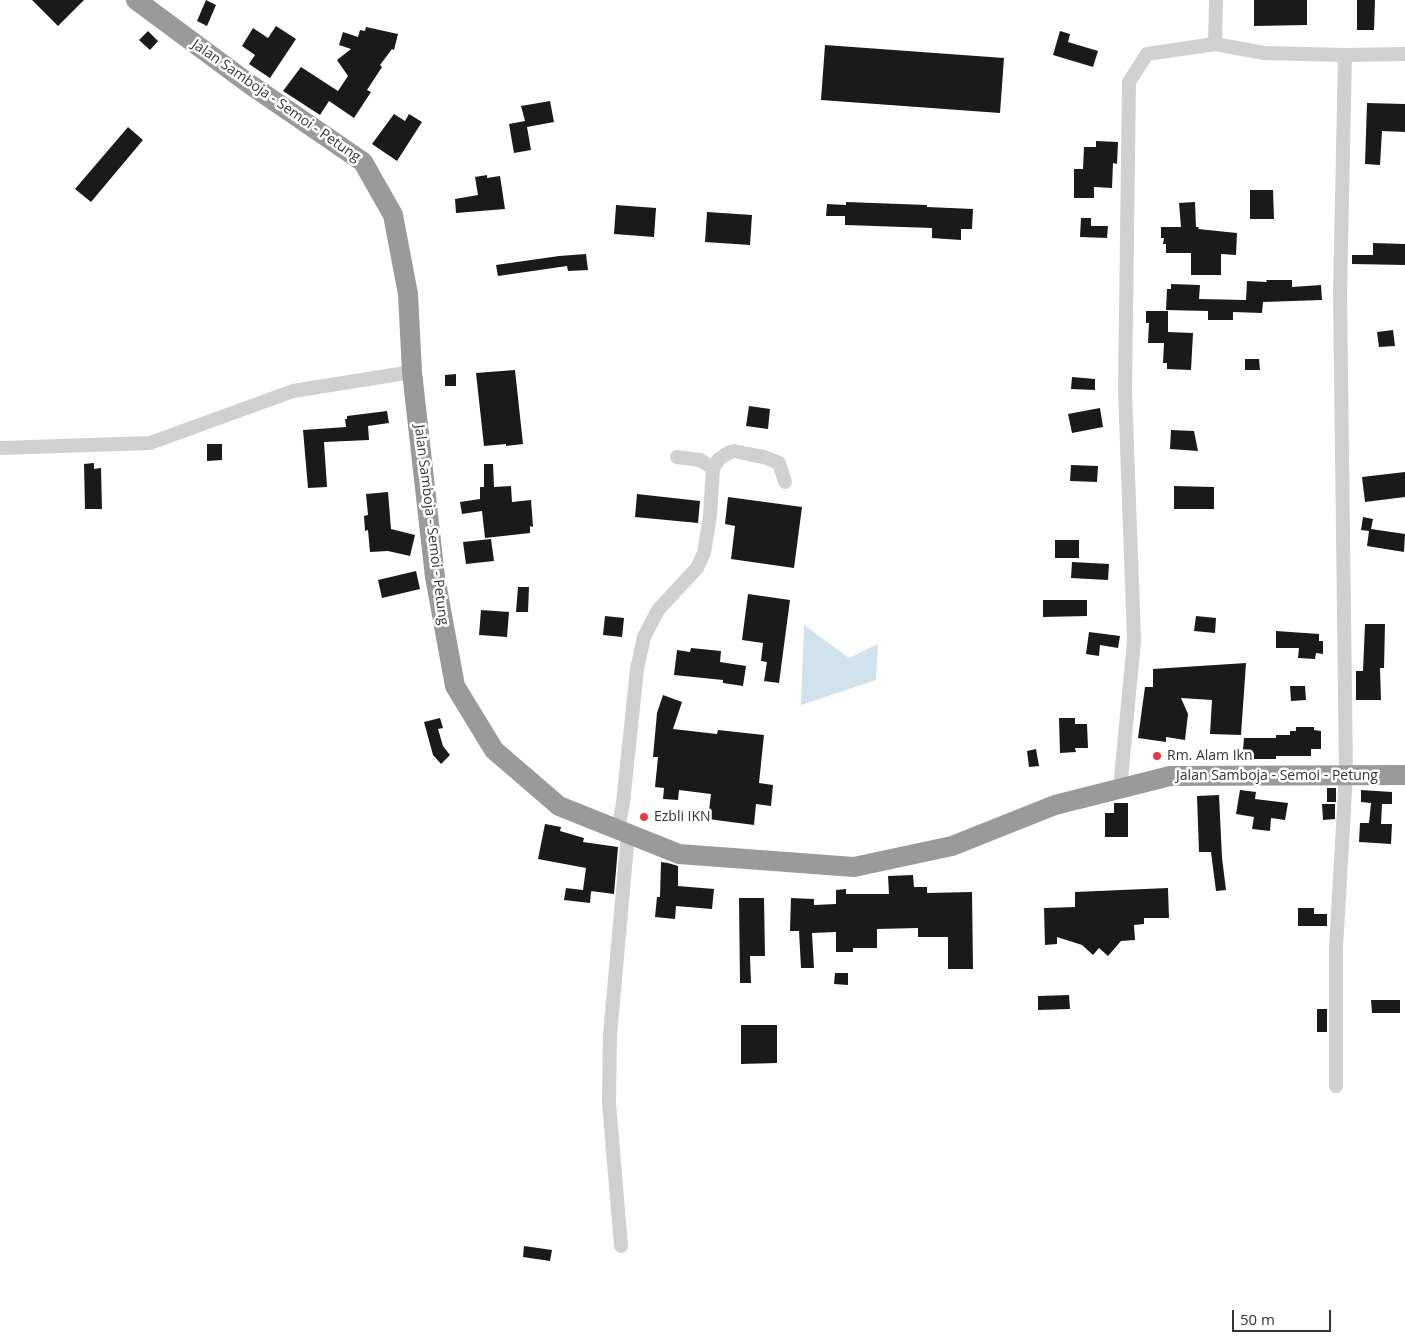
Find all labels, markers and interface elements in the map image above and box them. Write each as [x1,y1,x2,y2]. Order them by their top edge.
street label: Jalan Samboja - Semoi - Petung [189,36,363,166]
street label: Jalan Samboja - Semoi - Petung [410,424,452,626]
place label: Rm. Alam Ikn [1167,748,1253,764]
marker: Rm. Alam Ikn [1151,750,1163,762]
street label: Jalan Samboja - Semoi - Petung [1176,768,1378,784]
place label: Ezbli IKN [654,809,711,825]
marker: Ezbli IKN [638,811,650,823]
scale bar [1235,1300,1334,1332]
text: 50 m [1240,1309,1275,1329]

